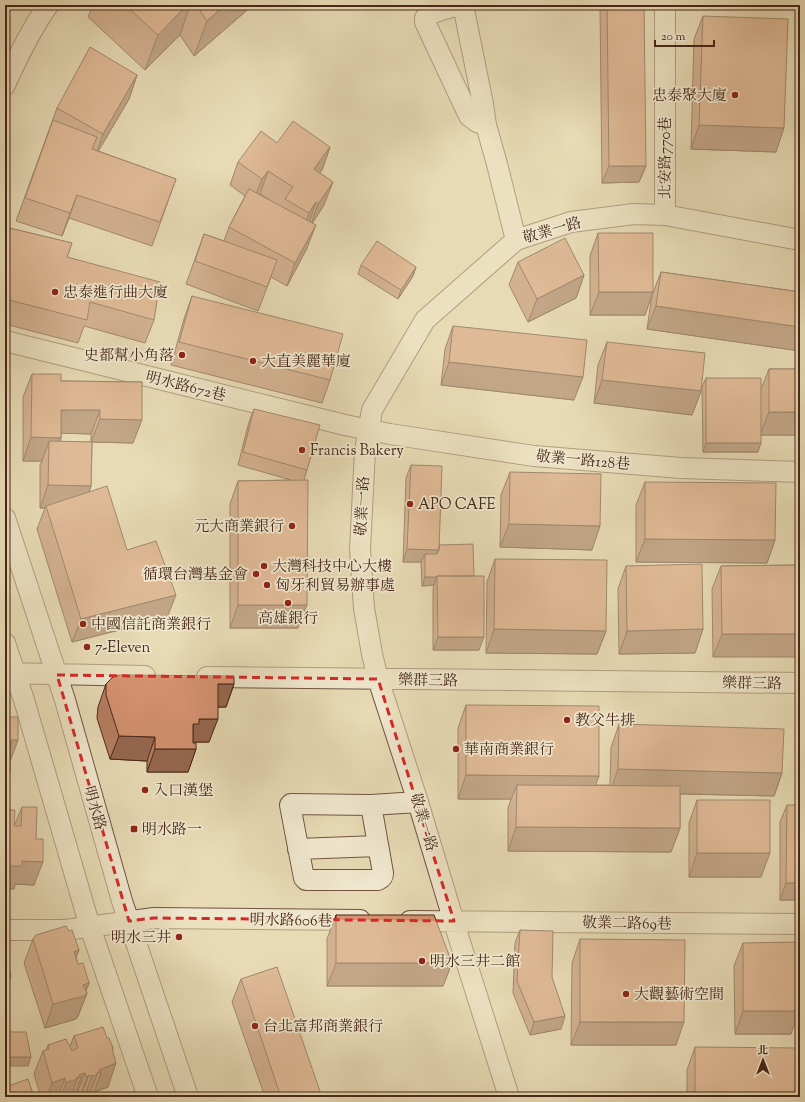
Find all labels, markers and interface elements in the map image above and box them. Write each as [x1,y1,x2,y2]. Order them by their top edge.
scale bar [655,22,714,48]
text: 20 m [661,28,686,46]
place label: 忠泰聚大廈 [652,86,727,107]
marker: 忠泰聚大廈 [730,90,740,100]
street label: 北安路770巷 [656,117,677,199]
street label: 敬業一路 [521,213,584,250]
place label: 忠泰進行曲大廈 [63,283,168,304]
marker: 忠泰進行曲大廈 [50,287,60,297]
place label: 史都幫小角落 [84,346,174,367]
marker: 史都幫小角落 [177,350,187,360]
place label: 大直美麗華廈 [261,352,351,373]
marker: 大直美麗華廈 [248,356,258,366]
street label: 明水路672巷 [143,367,228,408]
place label: Francis Bakery [310,441,404,462]
marker: Francis Bakery [297,445,307,455]
street label: 敬業一路128巷 [535,447,631,476]
street label: 敬業一路 [351,476,376,537]
place label: APO CAFE [418,495,496,516]
marker: APO CAFE [405,499,415,509]
place label: 元大商業銀行 [194,517,284,538]
marker: 元大商業銀行 [287,521,297,531]
place label: 大灣科技中心大樓 [272,557,392,578]
marker: 大灣科技中心大樓 [259,561,269,571]
place label: 循環台灣基金會 [143,565,248,586]
marker: 循環台灣基金會 [251,569,261,579]
place label: 匈牙利貿易辦事處 [275,576,395,597]
marker: 匈牙利貿易辦事處 [262,580,272,590]
marker: 高雄銀行 [283,598,293,608]
place label: 高雄銀行 [258,609,318,630]
place label: 中國信託商業銀行 [91,615,211,636]
marker: 中國信託商業銀行 [78,619,88,629]
place label: 7-Eleven [95,638,151,659]
marker: 7-Eleven [82,642,92,652]
street label: 樂群三路 [398,670,458,693]
street label: 樂群三路 [722,673,782,696]
place label: 教父牛排 [575,711,635,732]
marker: 教父牛排 [562,715,572,725]
place label: 華南商業銀行 [464,740,554,761]
marker: 華南商業銀行 [451,744,461,754]
place label: 入口漢堡 [153,781,213,802]
street label: 明水路 [77,784,110,833]
marker: 入口漢堡 [140,785,150,795]
street label: 敬業一路 [404,791,441,854]
place label: 明水路一 [142,820,202,841]
marker: 明水路一 [129,824,139,834]
street label: 明水路606巷 [249,910,333,933]
street label: 敬業二路69巷 [582,913,672,936]
place label: 明水三井 [111,928,171,949]
marker: 明水三井 [174,932,184,942]
place label: 明水三井二館 [430,952,520,973]
marker: 明水三井二館 [417,956,427,966]
place label: 大觀藝術空間 [634,985,724,1006]
marker: 大觀藝術空間 [621,989,631,999]
place label: 台北富邦商業銀行 [263,1017,383,1038]
marker: 台北富邦商業銀行 [250,1021,260,1031]
north arrow [743,1040,783,1080]
text: 北 [758,1043,769,1059]

